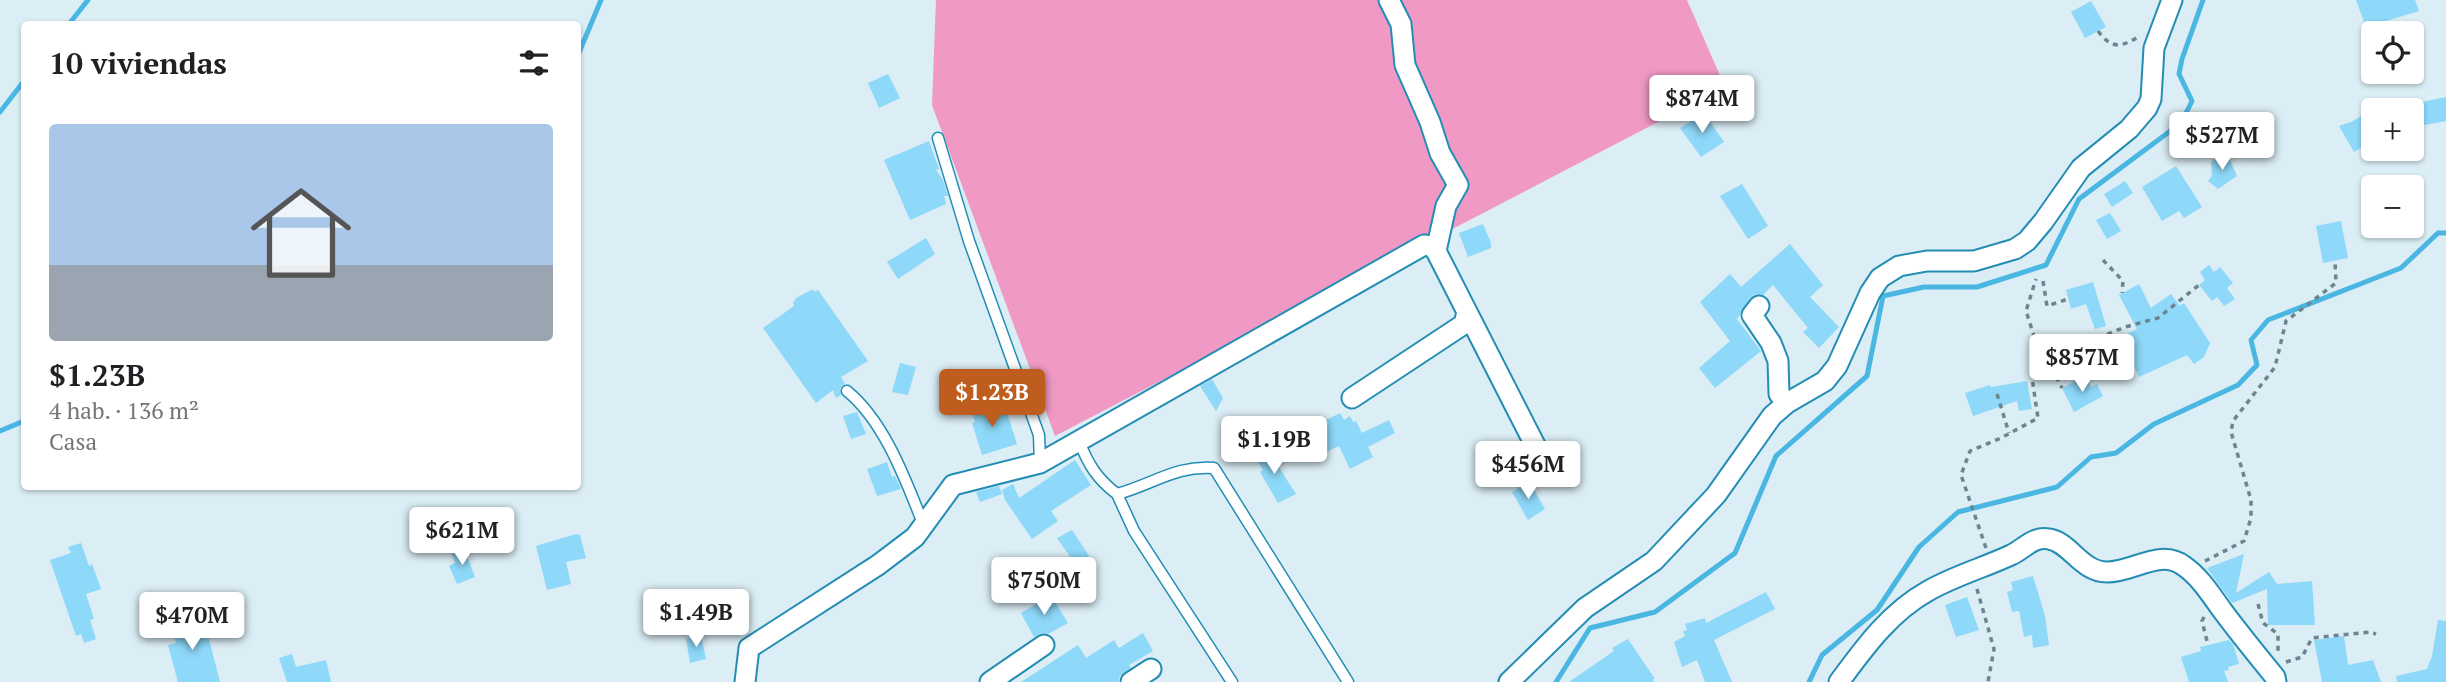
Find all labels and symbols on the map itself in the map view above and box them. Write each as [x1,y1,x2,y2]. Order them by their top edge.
pin: $874M [1653,76,1751,135]
pin: $527M [2173,113,2271,172]
pin: $857M [2033,334,2131,394]
pin: $1.23B [935,370,1049,429]
pin: $1.19B [1217,416,1331,476]
pin: $456M [1479,442,1577,501]
pin: $621M [413,508,511,567]
pin: $750M [995,558,1093,617]
pin: $1.49B [639,590,753,649]
pin: $470M [143,592,241,652]

